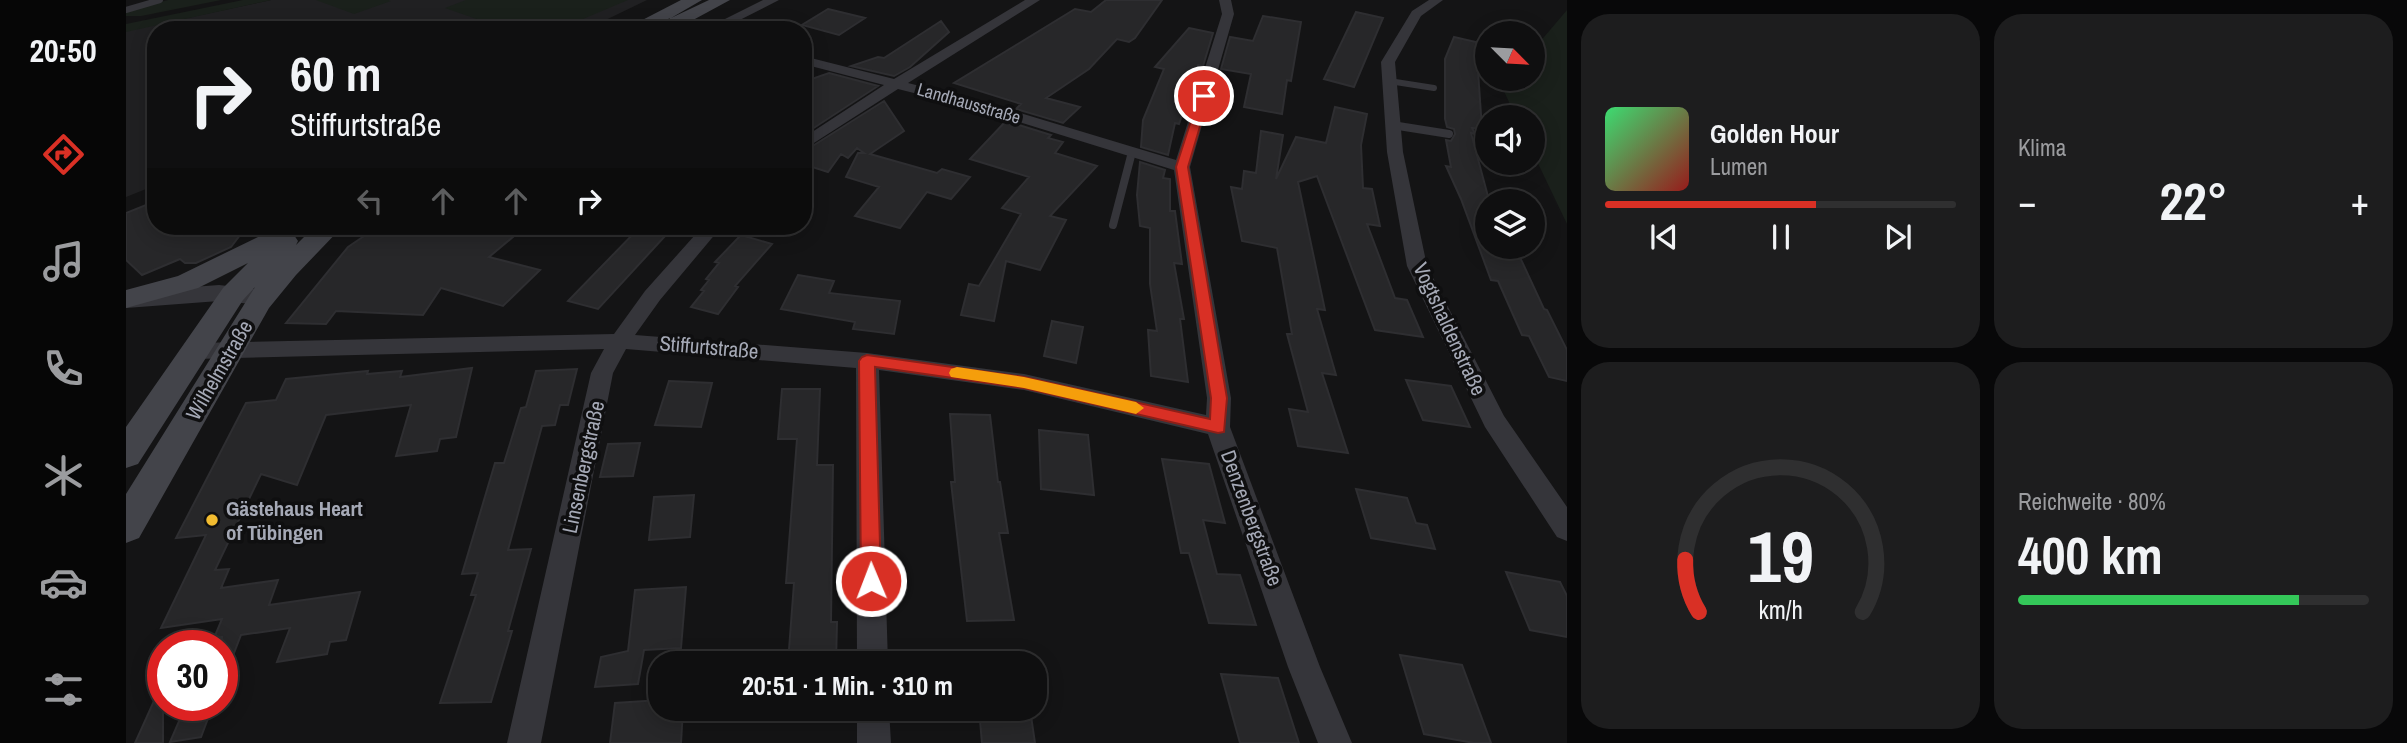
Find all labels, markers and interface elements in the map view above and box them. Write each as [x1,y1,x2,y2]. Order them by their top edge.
north arrow [1475,21,1545,91]
map controls [1475,21,1545,259]
text: 20:50 [29,29,97,72]
text: 60 m [290,40,382,106]
icon: right [175,49,266,140]
pin [1174,66,1234,126]
street label: Landhausstraße [914,76,1024,130]
icon: arrive [1185,77,1223,115]
text: Stiffurtstraße [290,103,441,146]
button: sound [1475,105,1545,175]
text: Golden Hour [1710,116,1839,151]
icon: directions [39,130,88,179]
text: Klima [2018,132,2066,163]
text: Lumen [1710,151,1768,182]
text: 22° [2159,166,2228,236]
text: − [2018,176,2036,227]
text: + [2351,176,2369,227]
icon: left [351,182,389,220]
icon: ahead [424,182,462,220]
icon: ahead [497,182,535,220]
icon: right [570,182,608,220]
button: layers [1475,189,1545,259]
icon: previous [1645,218,1683,256]
icon: pause [1762,218,1800,256]
icon: next [1879,218,1917,256]
icon: music [39,237,88,286]
street label: Vogtshaldenstraße [1407,258,1493,400]
street label: Wilhelmstraße [179,315,259,425]
street label: Stiffurtstraße [658,328,760,366]
icon: phone [39,344,88,393]
street label: Linsenbergstraße [555,398,611,536]
street label: Denzenbergstraße [1214,446,1290,590]
icon: climate [39,451,88,500]
text: Reichweite · 80% [2018,486,2166,517]
place label: Gästehaus Heart of Tübingen [226,494,363,547]
text: 19 [1747,507,1814,605]
marker: Gästehaus Heart of Tübingen [204,512,220,528]
text: 400 km [2018,520,2163,590]
position arrow [834,544,908,618]
icon: car [39,558,88,607]
text: km/h [1758,592,1803,626]
speed limit sign: 30 [147,630,238,721]
icon: filters [39,665,88,714]
text: 20:51 · 1 Min. · 310 m [742,668,953,703]

